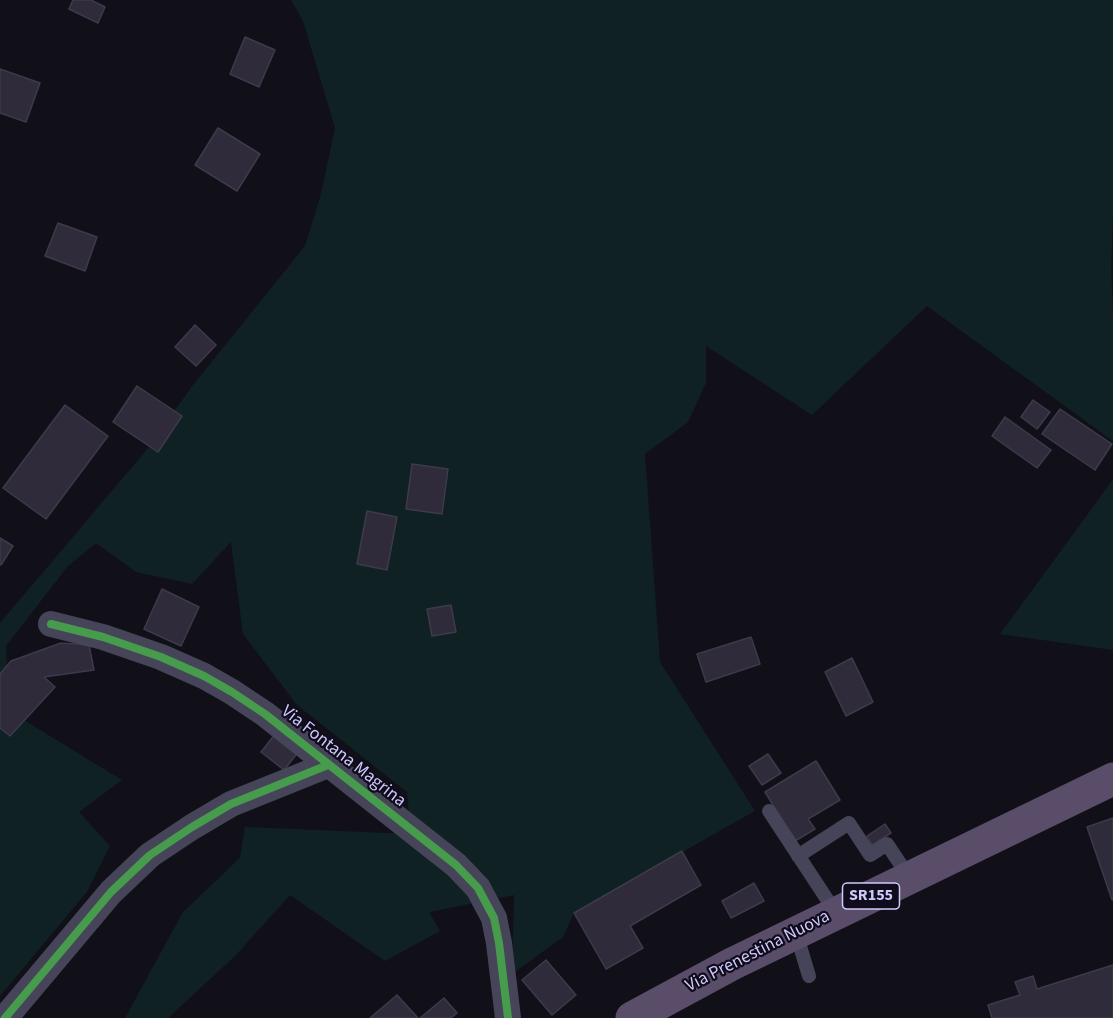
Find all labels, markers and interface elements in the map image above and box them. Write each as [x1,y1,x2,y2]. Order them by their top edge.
street label: Via Fontana Magrina [276,701,410,813]
road number: SR155 [842,883,900,909]
street label: Via Prenestina Nuova [682,906,834,998]

